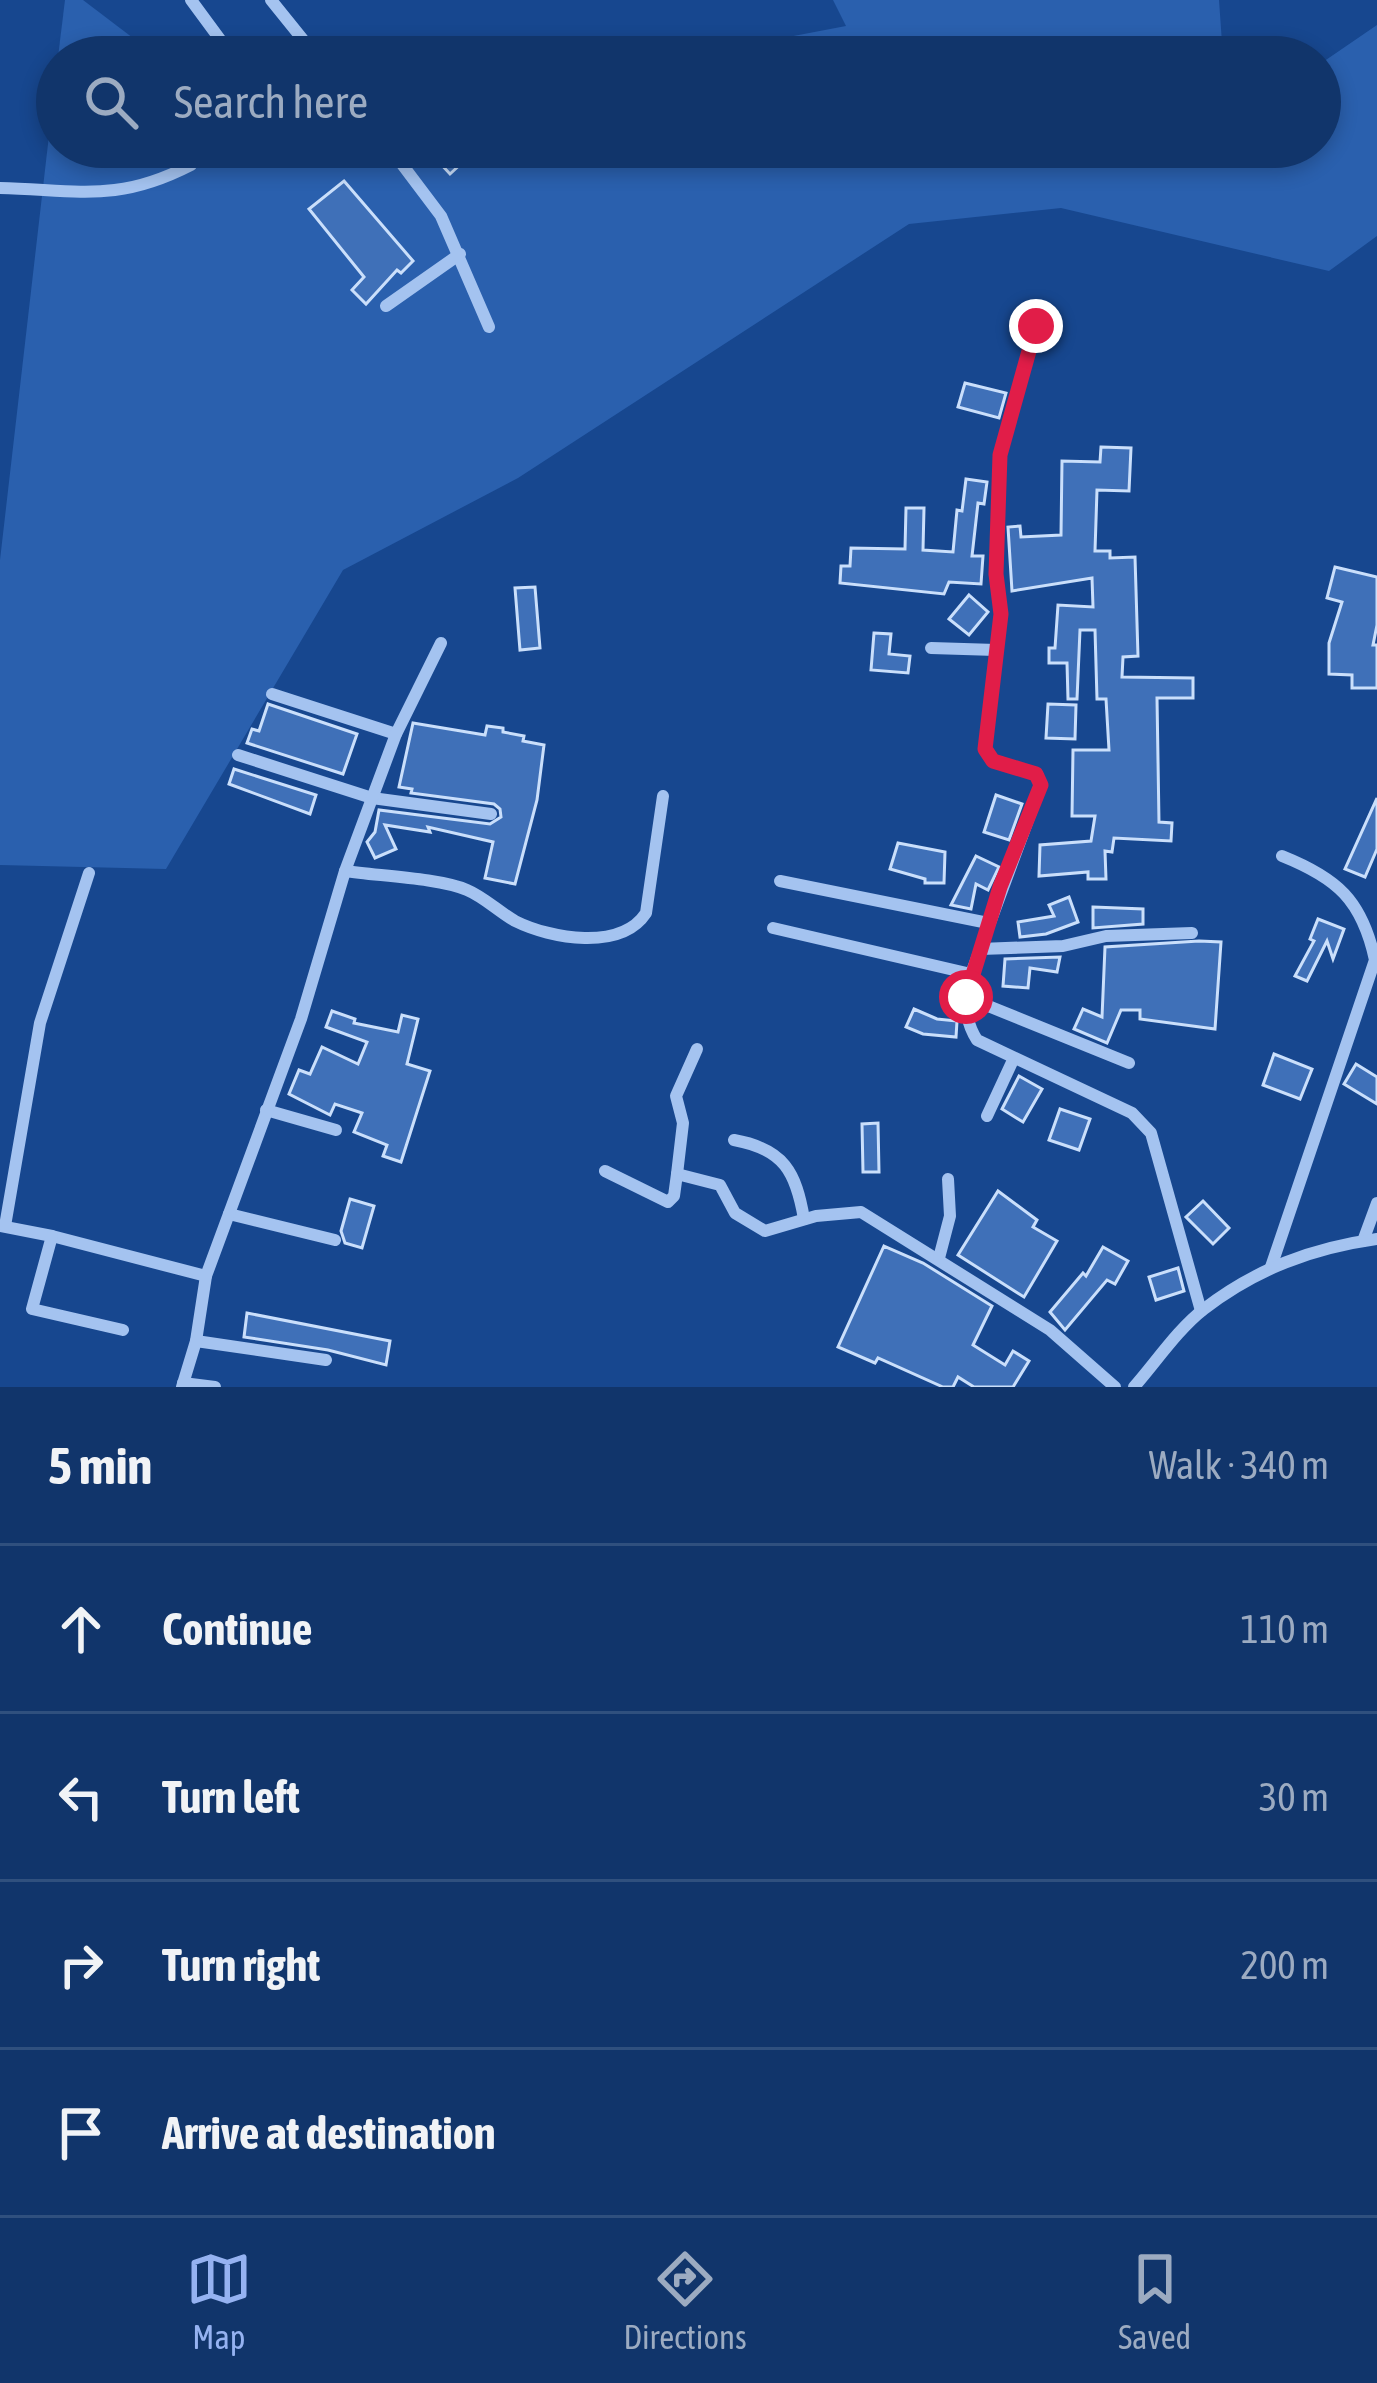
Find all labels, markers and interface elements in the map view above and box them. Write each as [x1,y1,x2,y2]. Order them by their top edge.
search box [36,36,1341,168]
icon: search [78,69,144,135]
text: Search here [174,76,368,128]
route end [1009,299,1063,353]
route start [939,970,993,1024]
text: 5 min [48,1436,152,1495]
text: Walk · 340 m [1149,1443,1329,1487]
icon: ahead [48,1596,114,1662]
text: Continue [162,1603,313,1655]
text: 110 m [1241,1607,1329,1651]
icon: left [48,1764,114,1830]
text: Turn left [162,1771,300,1823]
text: 30 m [1259,1775,1329,1819]
icon: right [48,1932,114,1998]
text: Turn right [162,1939,320,1991]
text: 200 m [1241,1943,1329,1987]
icon: arrive [48,2100,114,2166]
text: Arrive at destination [162,2107,496,2159]
tab: Map [186,2246,252,2356]
tab: Directions [623,2246,747,2356]
tab: Saved [1118,2246,1191,2356]

